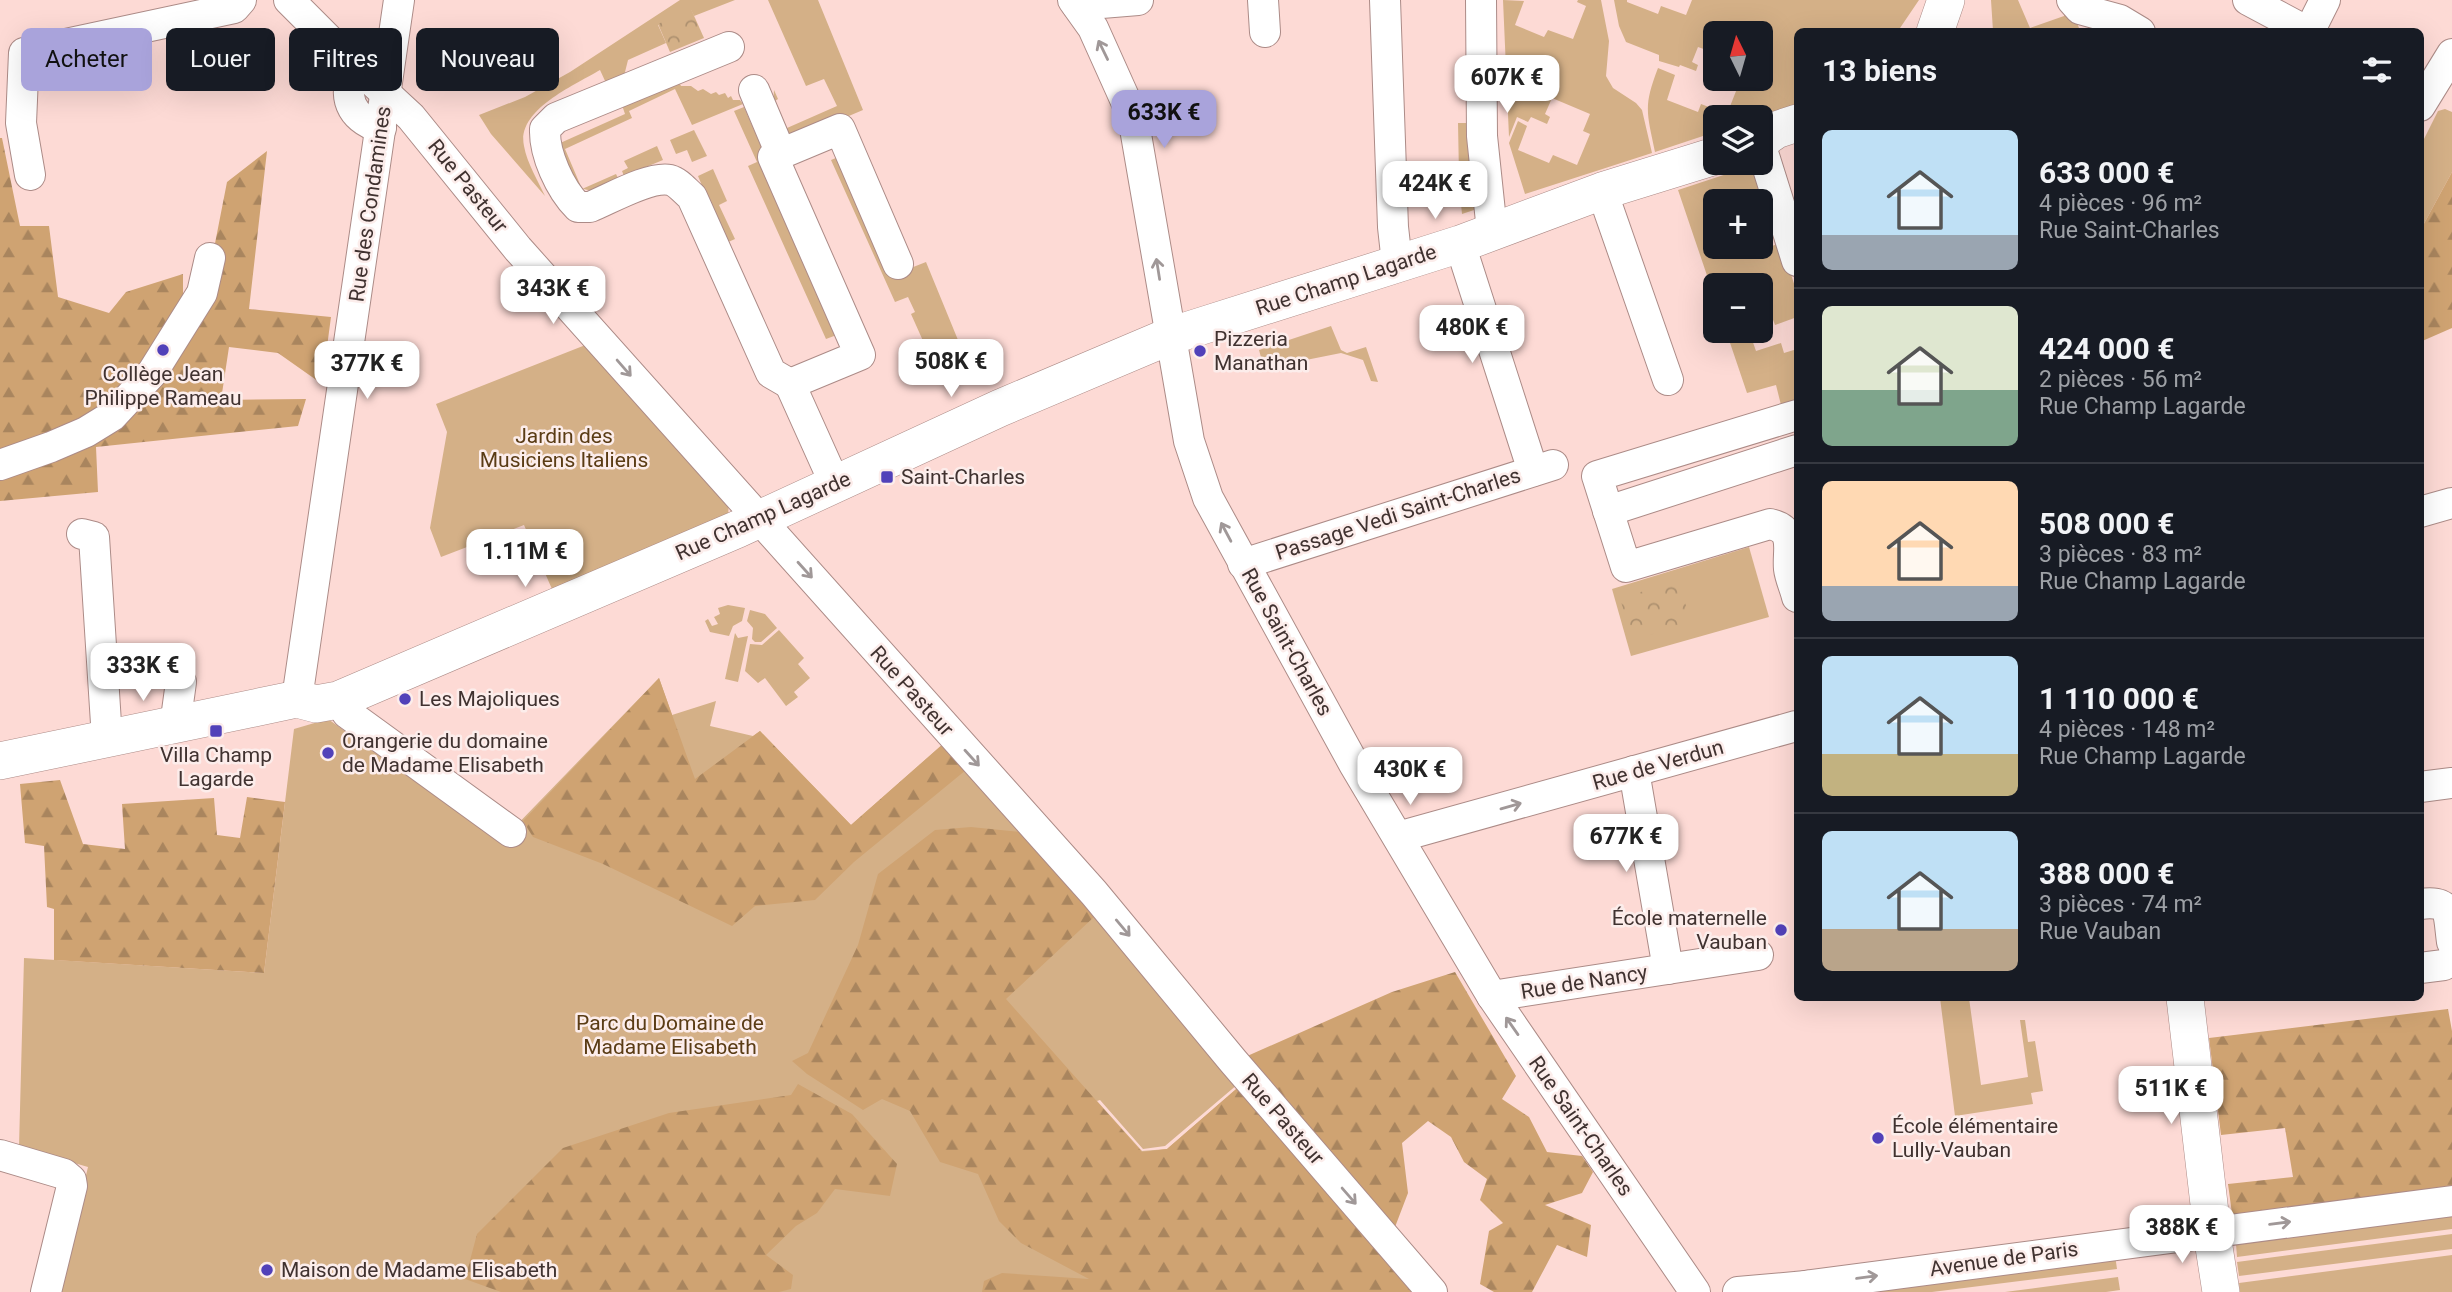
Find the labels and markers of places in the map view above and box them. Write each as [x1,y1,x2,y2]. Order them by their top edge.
pin: 607K € [1450,55,1564,115]
pin: 633K € [1107,90,1221,150]
pin: 424K € [1378,162,1492,221]
pin: 343K € [496,266,610,326]
pin: 480K € [1415,306,1529,365]
place label: Pizzeria Manathan [1214,327,1308,375]
pin: 508K € [894,340,1008,399]
marker: Collège Jean Philippe Rameau [155,342,171,358]
pin: 377K € [310,342,424,401]
marker: Pizzeria Manathan [1192,343,1208,359]
place label: Collège Jean Philippe Rameau [85,362,241,410]
place label: Saint-Charles [901,465,1025,489]
marker: Saint-Charles [879,469,895,485]
pin: 1.11M € [460,530,590,589]
pin: 333K € [86,644,200,703]
place label: Les Majoliques [419,687,560,711]
marker: Les Majoliques [397,691,413,707]
marker: Villa Champ Lagarde [208,723,224,739]
place label: Orangerie du domaine de Madame Elisabeth [342,729,548,777]
place label: Villa Champ Lagarde [160,743,272,791]
marker: Orangerie du domaine de Madame Elisabeth [320,745,336,761]
pin: 430K € [1353,748,1467,807]
pin: 677K € [1569,814,1683,874]
place label: École maternelle Vauban [1612,906,1767,954]
marker: École maternelle Vauban [1773,922,1789,938]
pin: 511K € [2114,1066,2228,1126]
place label: École élémentaire Lully-Vauban [1892,1114,2058,1162]
marker: École élémentaire Lully-Vauban [1870,1130,1886,1146]
pin: 388K € [2125,1206,2239,1265]
place label: Maison de Madame Elisabeth [281,1258,557,1282]
marker: Maison de Madame Elisabeth [259,1262,275,1278]

